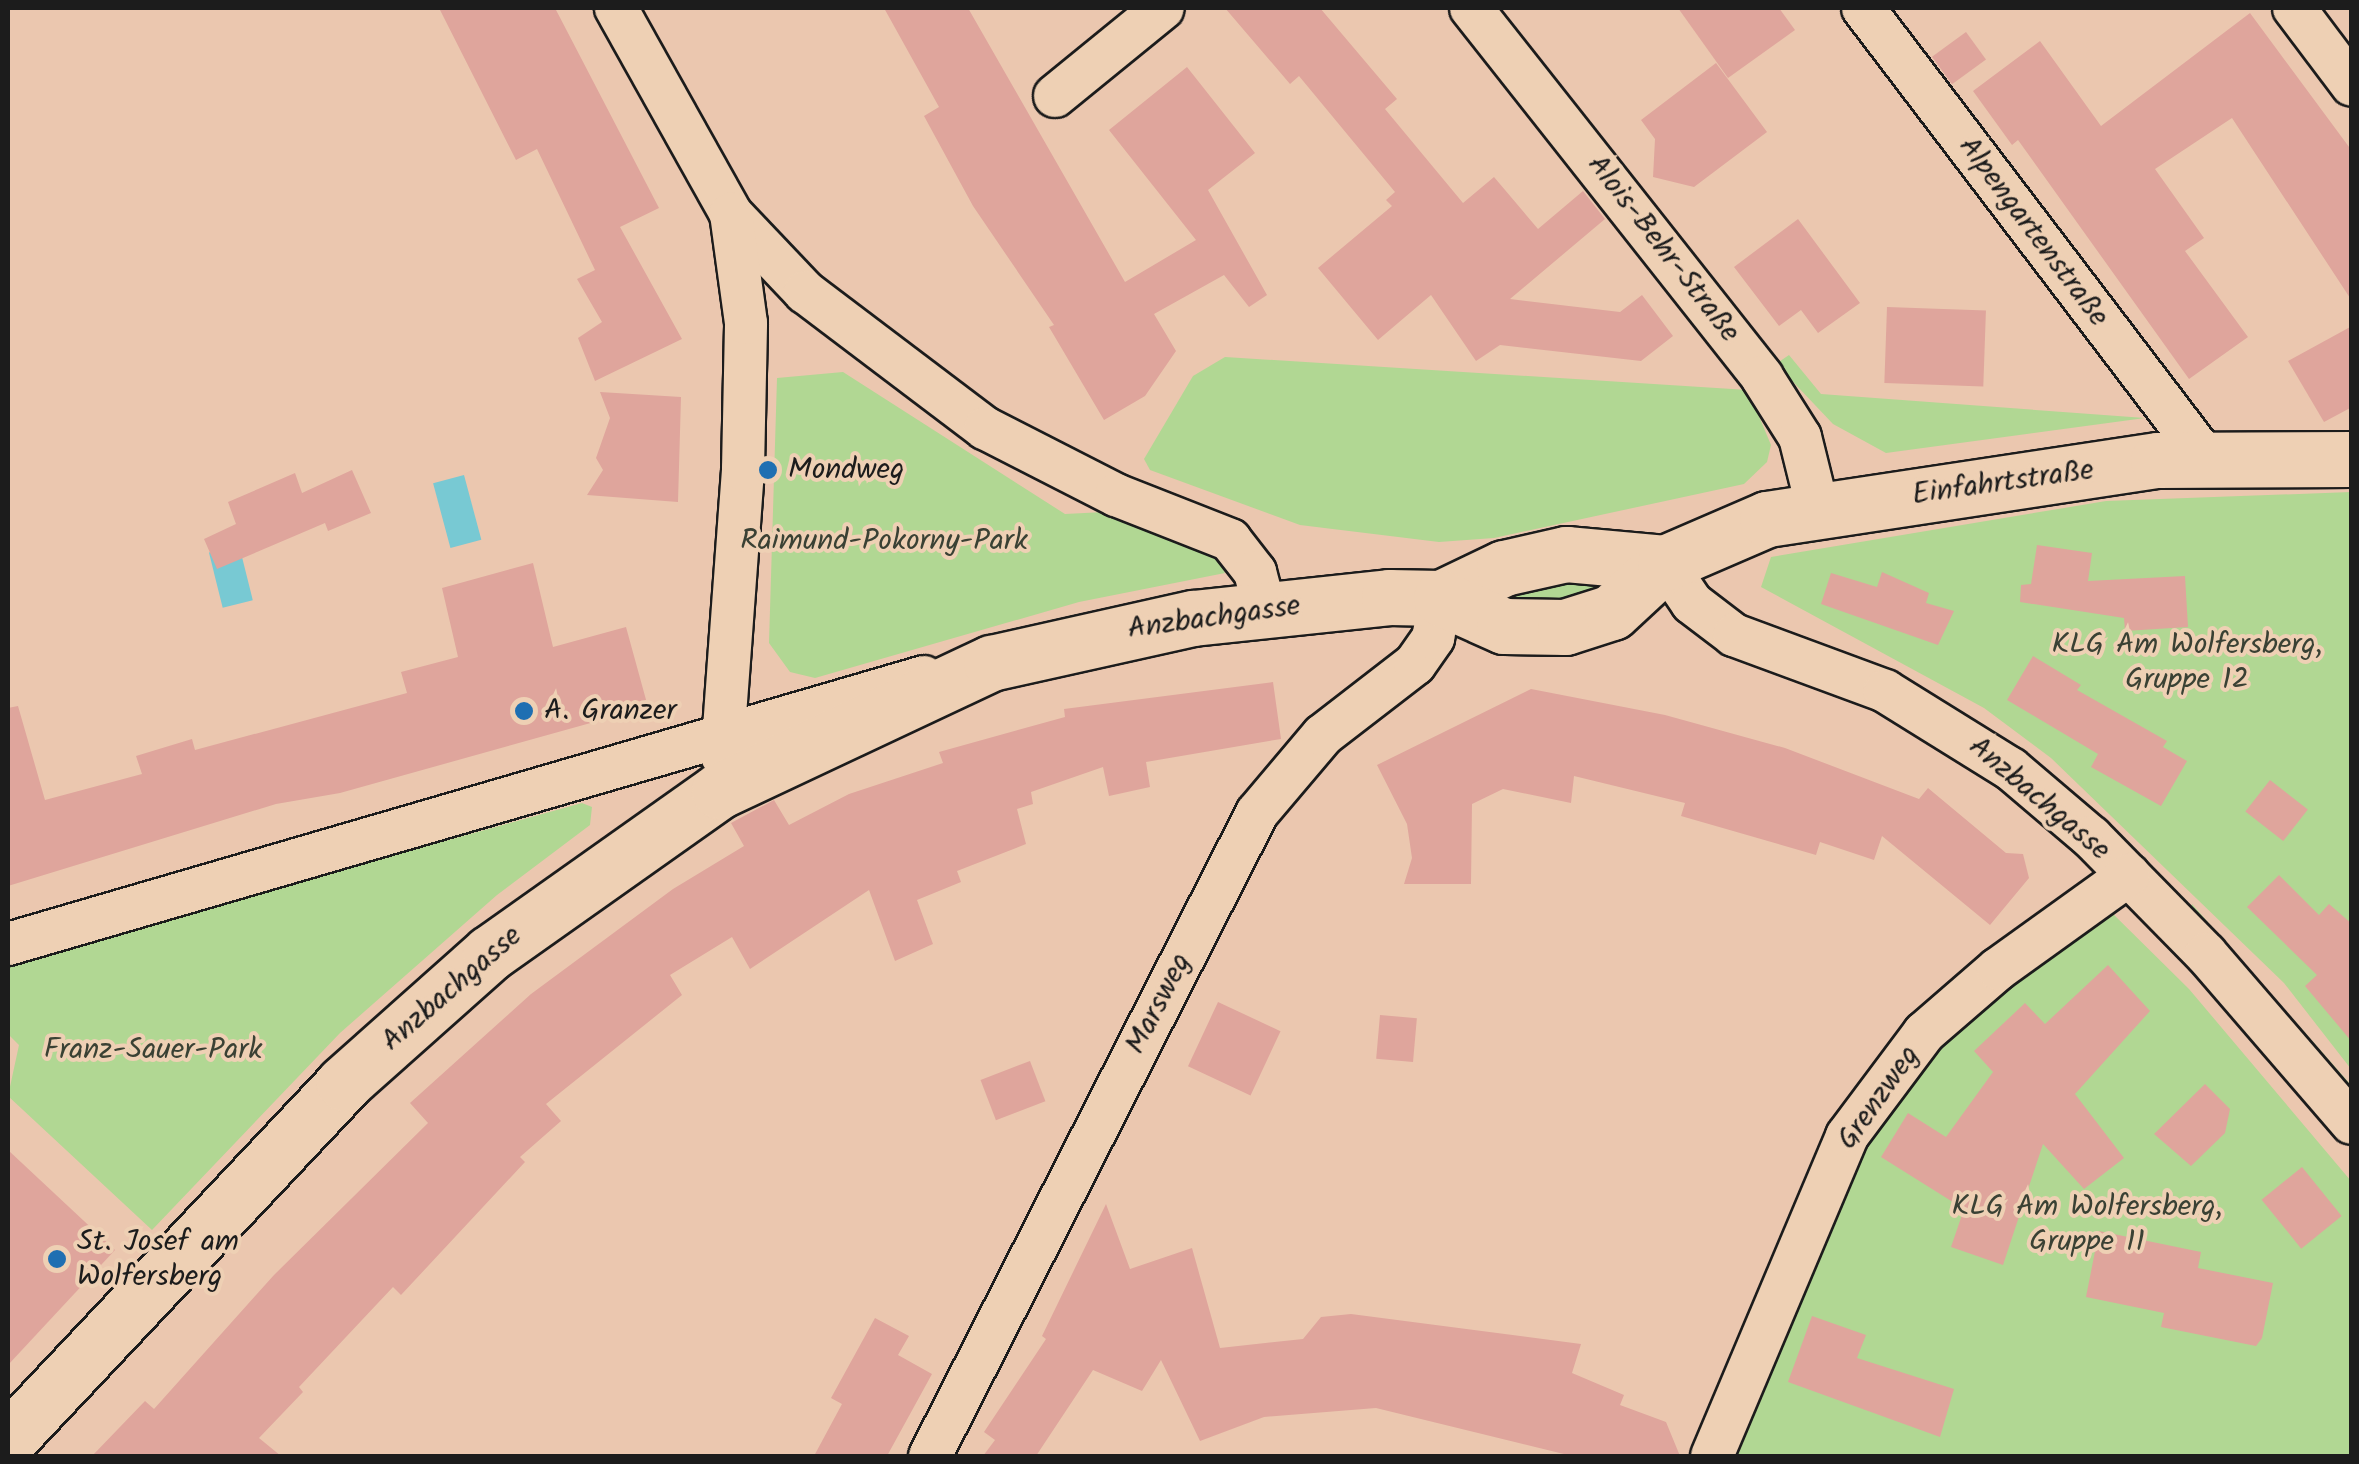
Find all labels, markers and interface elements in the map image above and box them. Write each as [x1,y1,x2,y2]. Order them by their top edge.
street label: Alpengartenstraße [1950,130,2116,334]
street label: Alois-Behr-Straße [1579,148,1747,350]
place label: Mondweg [788,452,904,488]
street label: Einfahrtstraße [1910,452,2096,514]
marker: Mondweg [757,459,779,481]
park label: Raimund-Pokorny-Park [740,523,1028,559]
street label: Anzbachgasse [1125,588,1303,648]
park label: KLG Am Wolfersberg, Gruppe 12 [2052,627,2322,698]
place label: A. Granzer [544,693,676,729]
marker: A. Granzer [513,700,535,722]
street label: Anzbachgasse [1961,729,2117,869]
street label: Anzbachgasse [375,918,529,1060]
street label: Marsweg [1118,948,1200,1060]
park label: Franz-Sauer-Park [44,1032,262,1068]
street label: Grenzweg [1830,1039,1928,1157]
park label: KLG Am Wolfersberg, Gruppe 11 [1952,1189,2222,1260]
place label: St. Josef am Wolfersberg [77,1224,239,1294]
marker: St. Josef am Wolfersberg [46,1248,68,1270]

